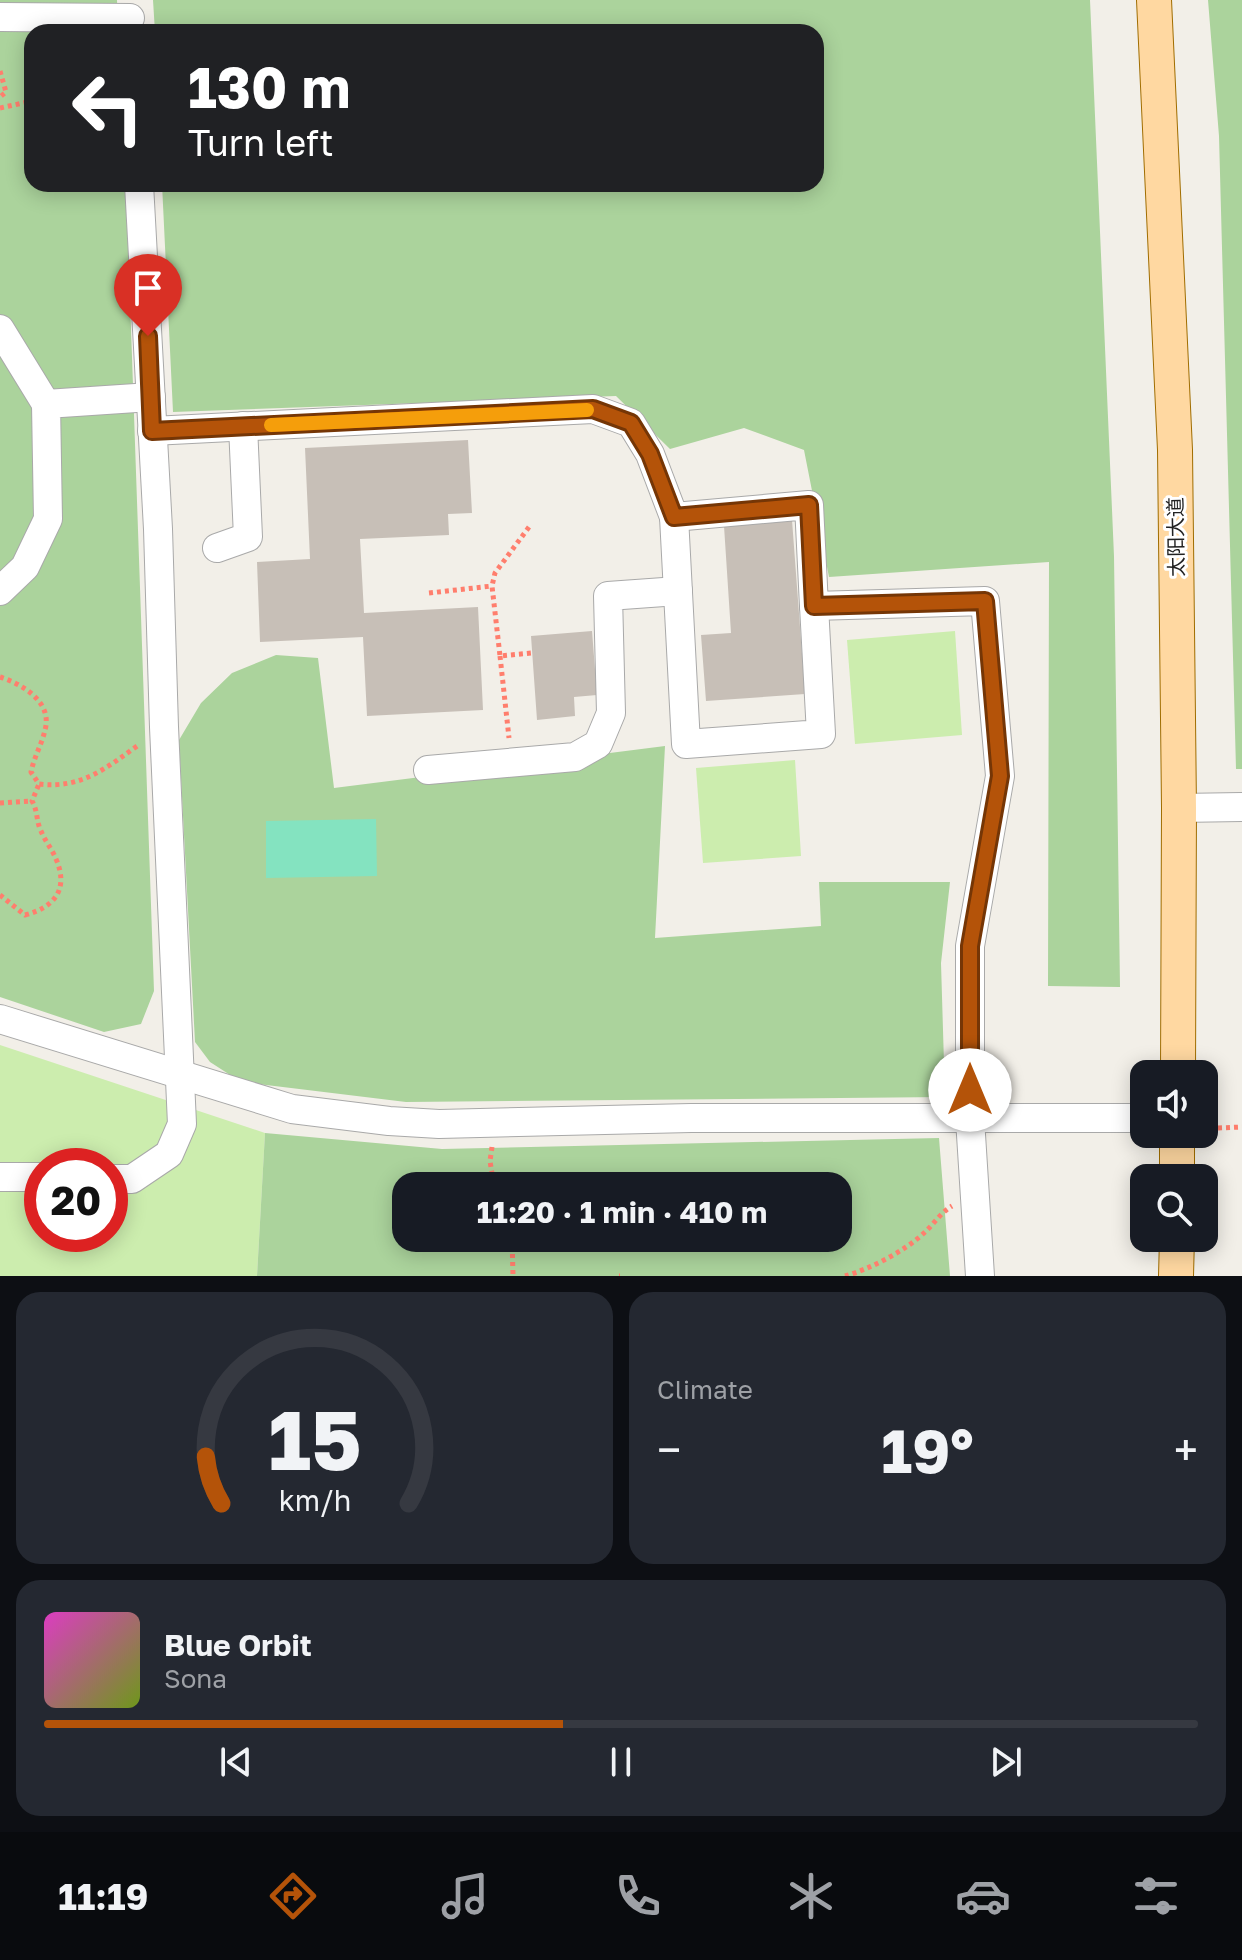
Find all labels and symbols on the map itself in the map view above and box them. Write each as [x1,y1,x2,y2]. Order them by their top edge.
pin [114,254,182,336]
street label: 太阳大道 [1162,497,1188,577]
position arrow [928,1048,1012,1132]
speed limit sign: 20 [24,1148,128,1252]

